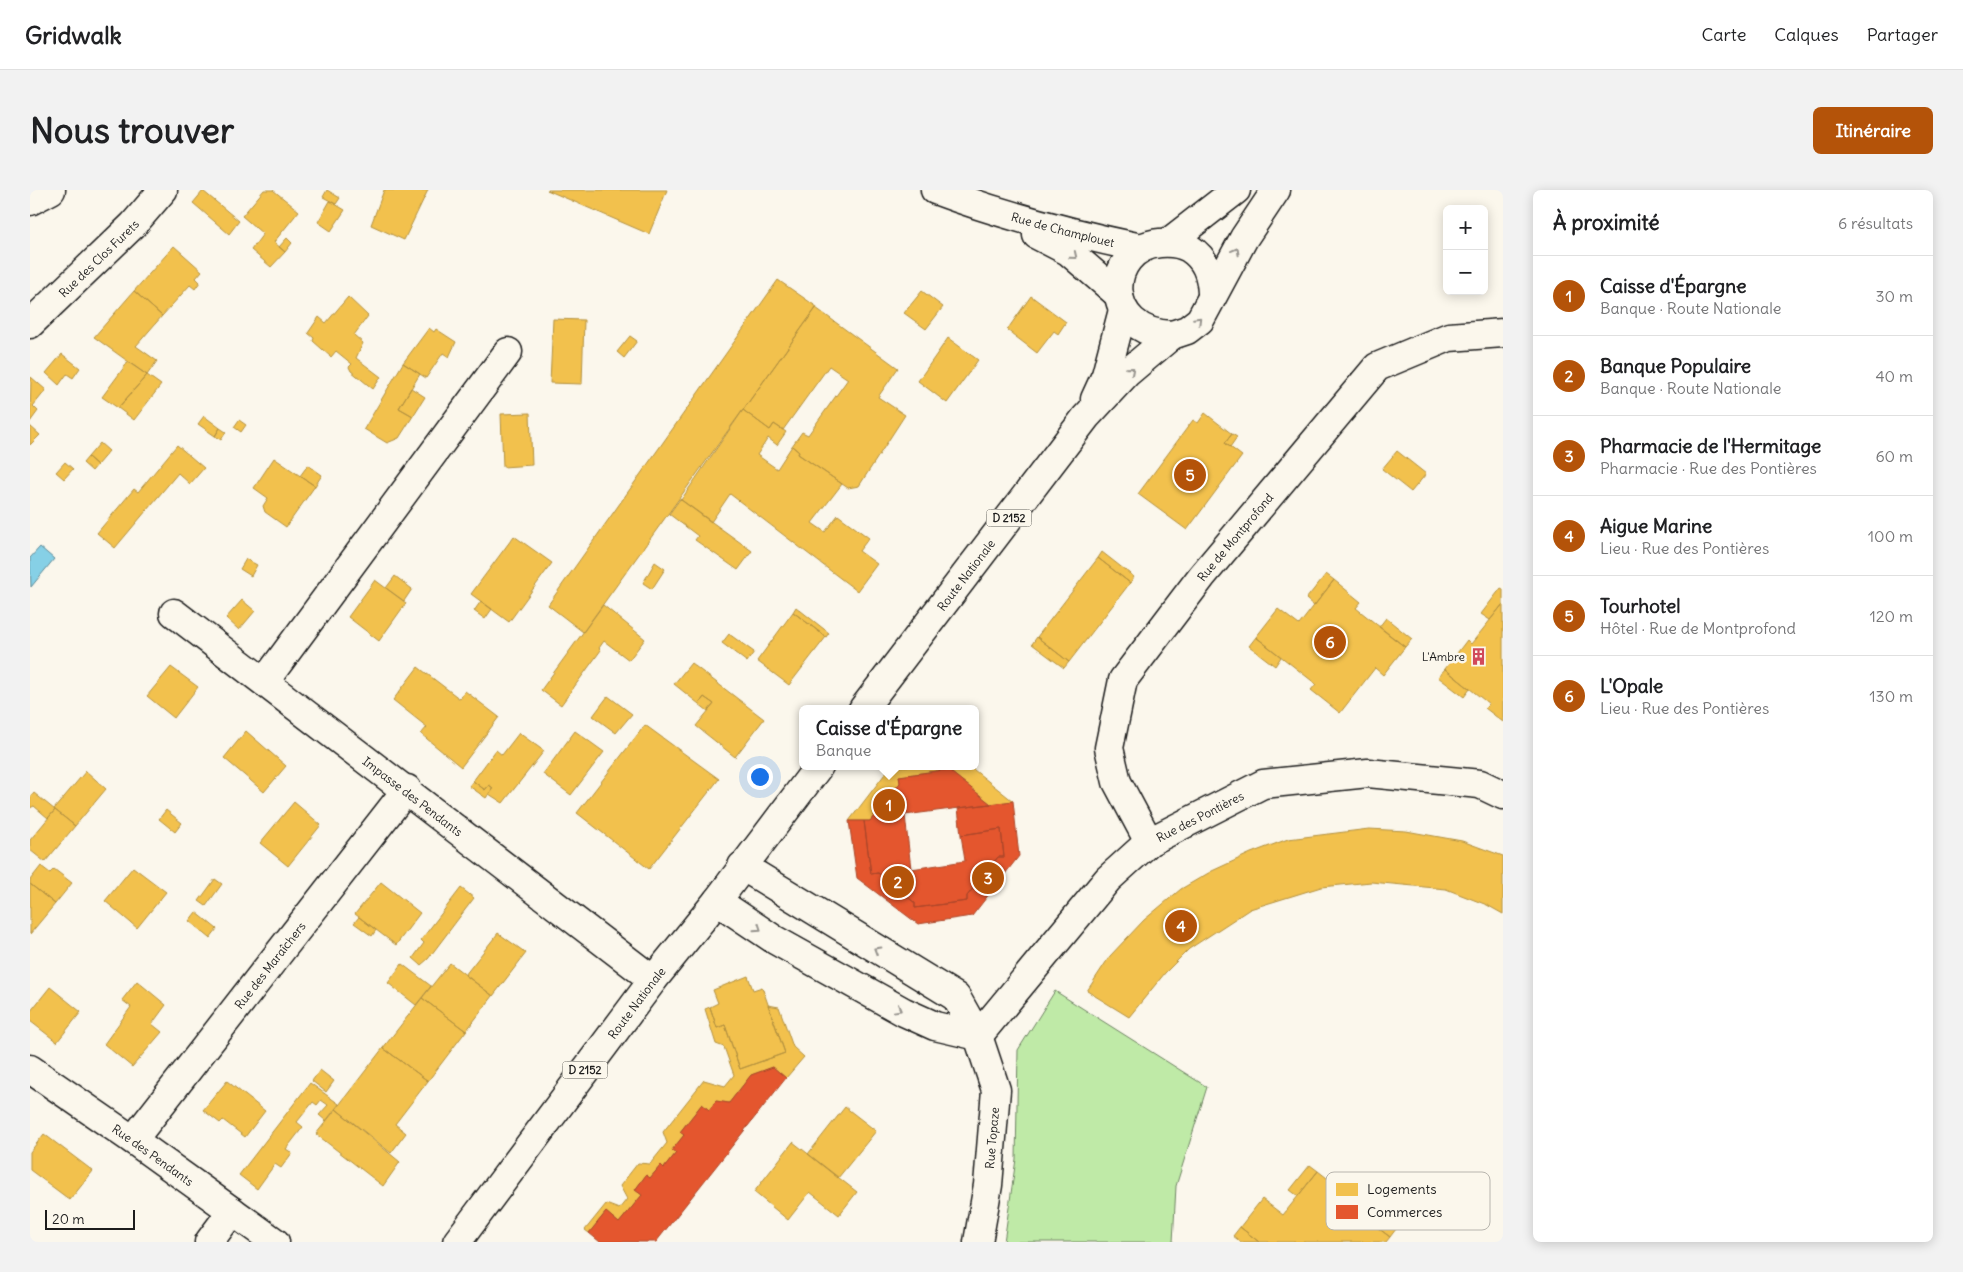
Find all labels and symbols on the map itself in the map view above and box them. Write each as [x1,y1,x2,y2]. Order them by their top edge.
street label: Rue de Champlouet [1010,208,1116,250]
street label: Rue des Clos Furets [55,217,142,300]
one-way arrow [1230,247,1240,256]
one-way arrow [1068,250,1078,259]
one-way arrow [1192,317,1201,326]
one-way arrow [1126,366,1135,375]
pin: 5 [1174,456,1206,494]
street label: Rue de Montprofond [1194,490,1276,584]
road number: D 2152 [986,509,1032,526]
street label: Route Nationale [933,536,998,613]
pin: 6 [1314,623,1346,661]
building icon: L'Ambre [1469,646,1489,666]
place label: L'Ambre [1422,649,1465,664]
street label: Impasse des Pendants [360,753,466,839]
your location [747,764,773,790]
pin: 1 [873,786,905,824]
street label: Rue des Pontières [1154,788,1246,845]
pin: 3 [972,859,1004,897]
pin: 2 [882,863,914,901]
pin: 4 [1165,907,1197,945]
street label: Rue des Maraîchers [231,918,308,1012]
one-way arrow [752,922,761,931]
one-way arrow [874,946,883,956]
street label: Route Nationale [604,964,668,1042]
one-way arrow [893,1003,902,1013]
road number: D 2152 [562,1062,608,1078]
street label: Rue Topaze [982,1107,1002,1169]
street label: Rue des Pendants [110,1121,197,1189]
legend [1326,1172,1490,1230]
text: Logements [1367,1180,1437,1198]
text: Commerces [1367,1203,1442,1221]
scale bar [45,1207,135,1230]

